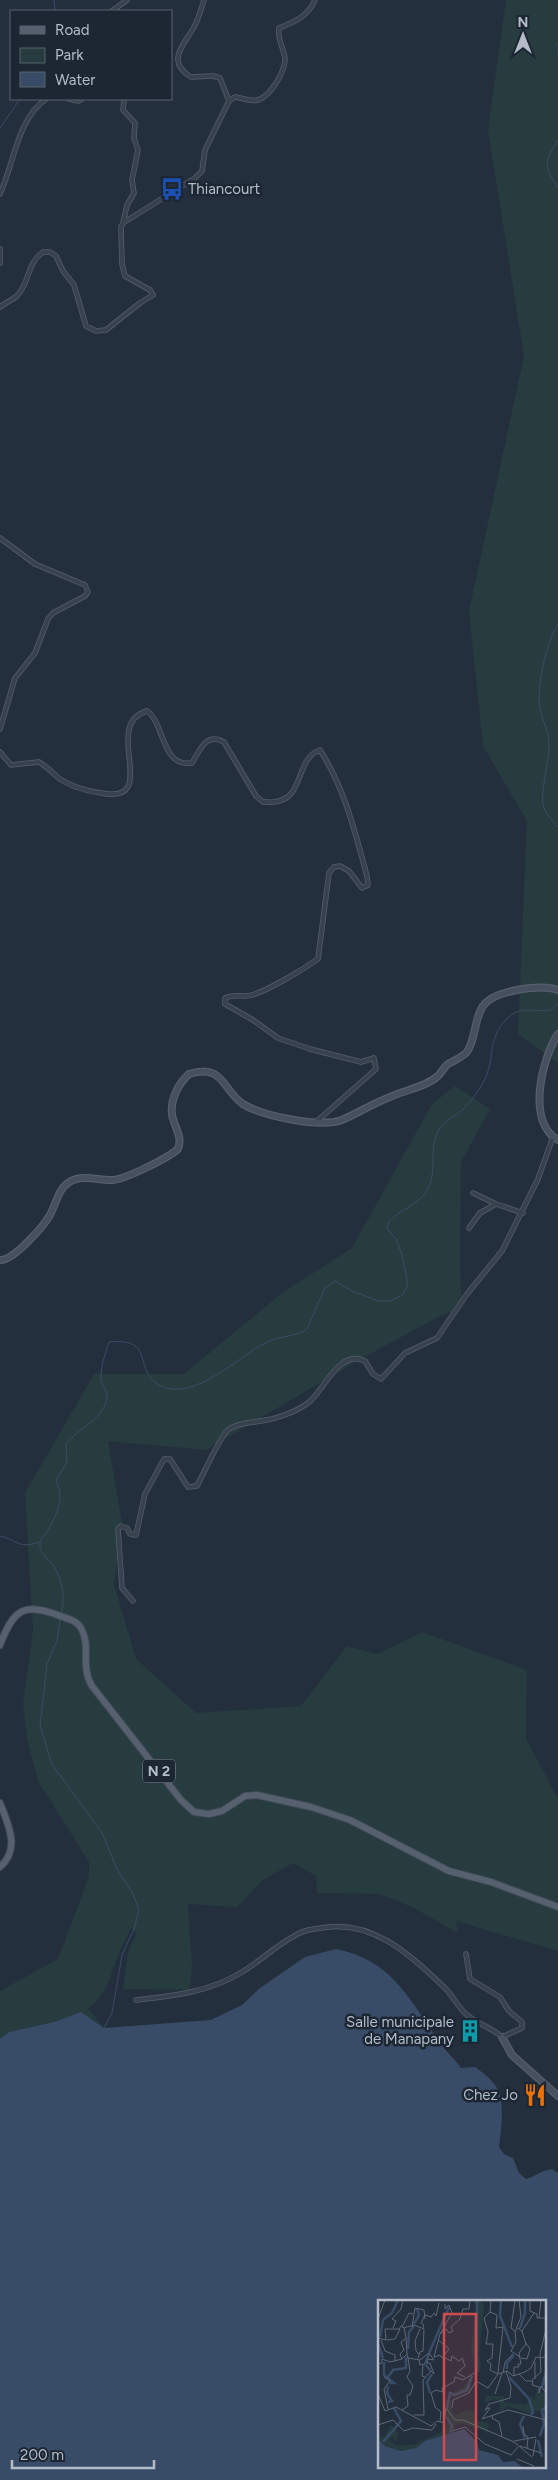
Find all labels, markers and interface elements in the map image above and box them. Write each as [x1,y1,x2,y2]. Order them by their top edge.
legend [10,10,172,100]
north arrow [498,10,548,60]
text: N [518,14,528,31]
text: Road [55,21,90,39]
text: Park [55,46,84,64]
text: Water [55,71,95,89]
bus stop icon: Thiancourt [159,176,185,202]
place label: Thiancourt [188,180,260,198]
road number: N 2 [143,1760,175,1782]
place label: Salle municipale de Manapany [346,2013,454,2048]
building icon: Salle municipale de Manapany [457,2018,483,2044]
restaurant icon: Chez Jo [522,2082,548,2108]
place label: Chez Jo [463,2086,518,2104]
inset map [378,2300,546,2468]
scale bar [12,2438,155,2470]
text: 200 m [20,2446,64,2464]

